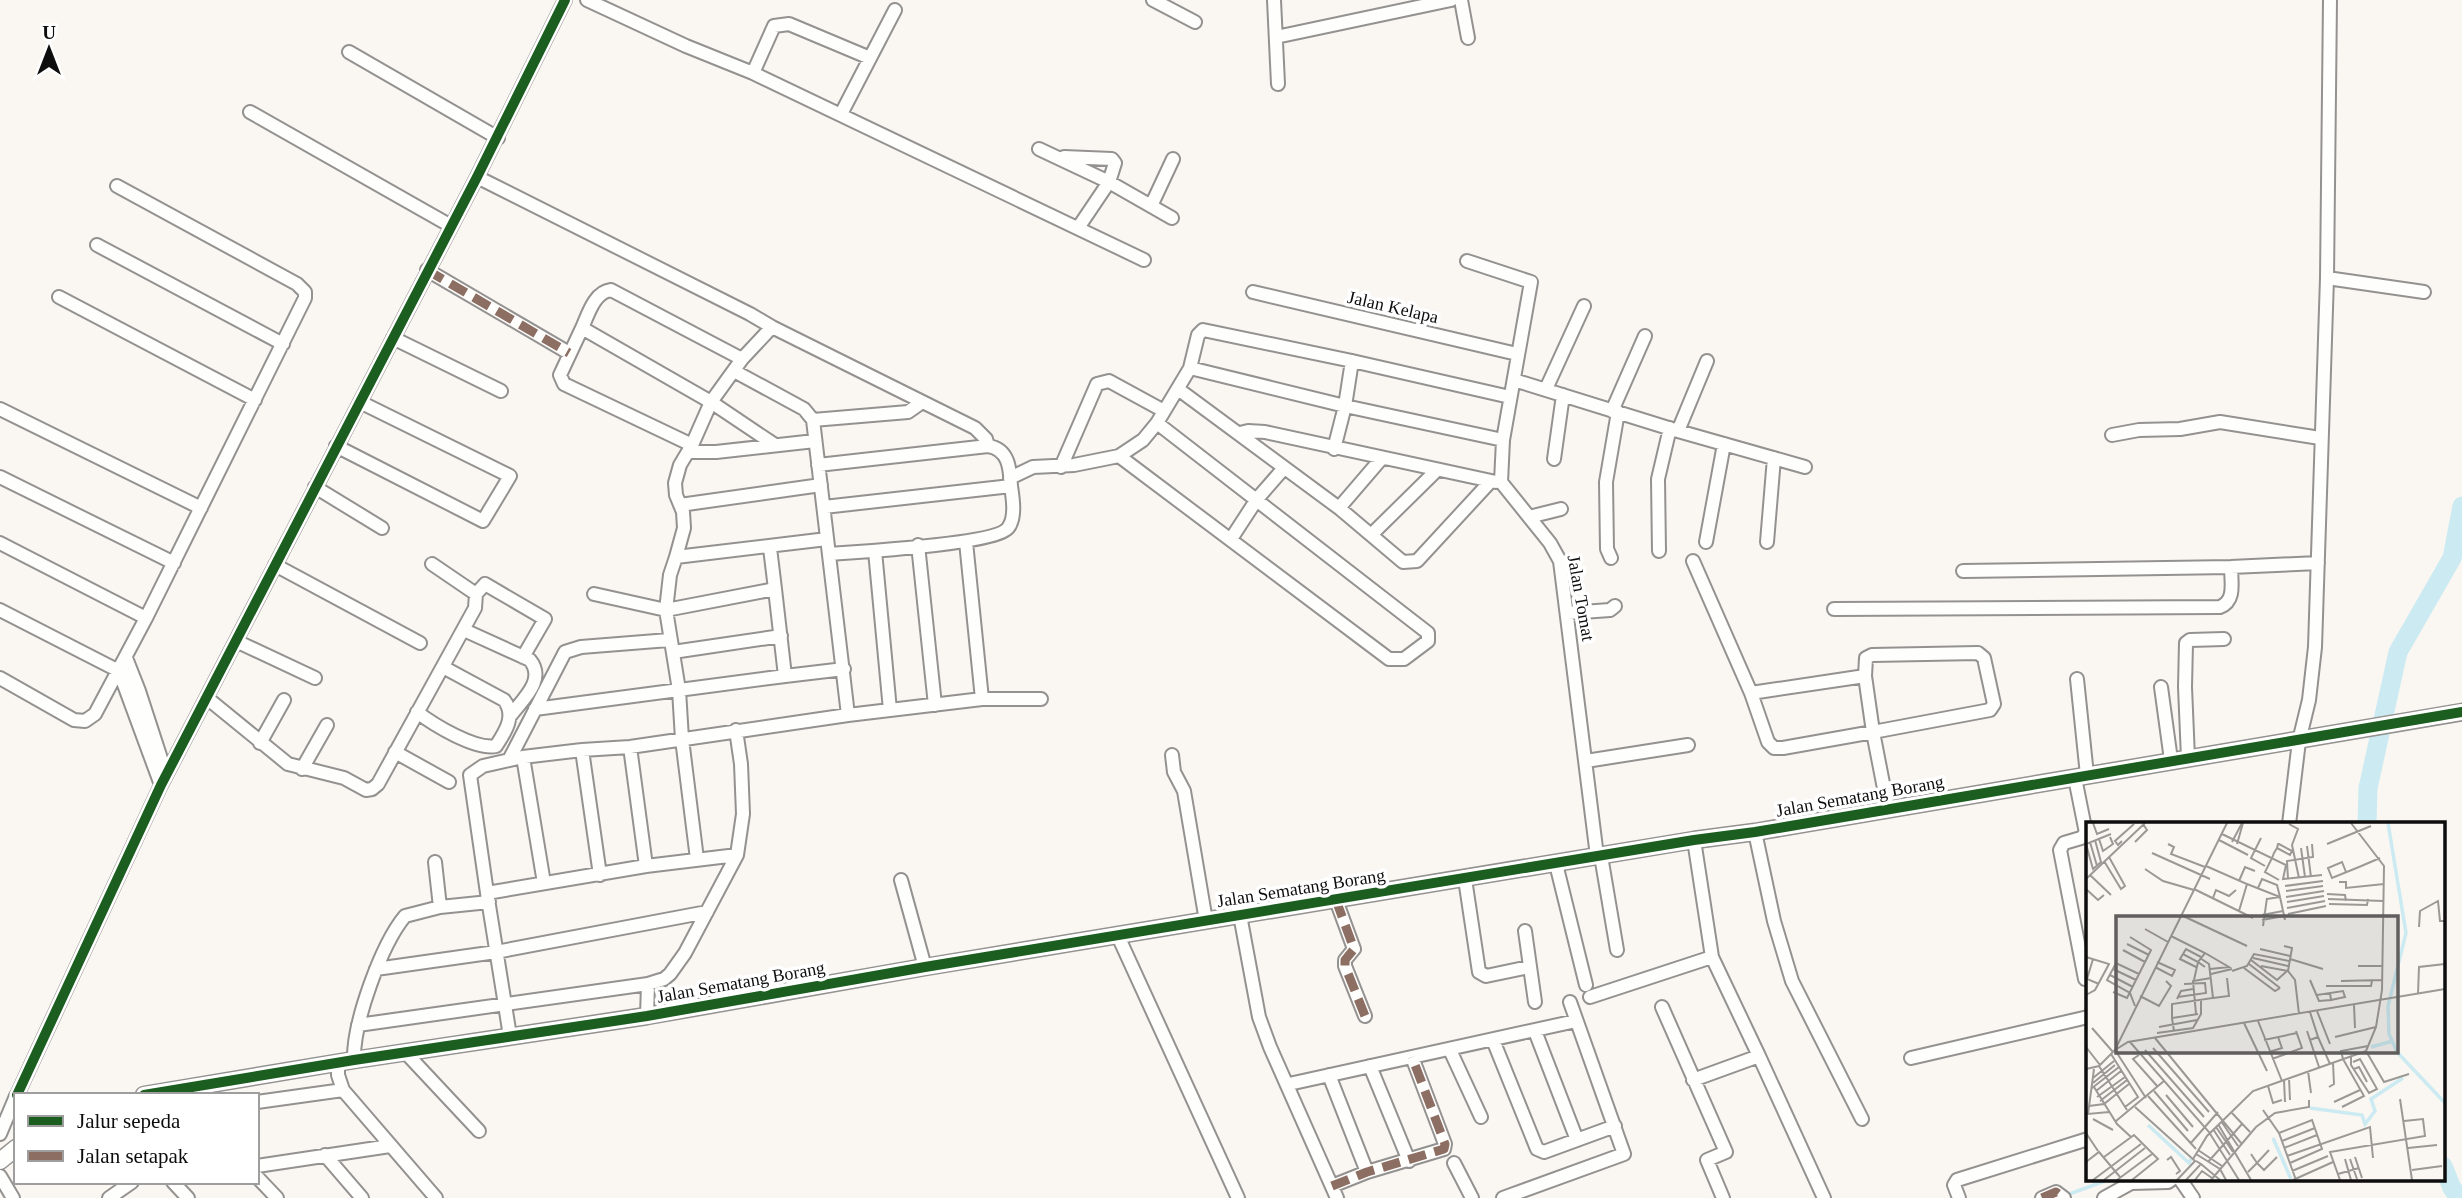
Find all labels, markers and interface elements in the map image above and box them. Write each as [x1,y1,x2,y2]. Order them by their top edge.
north arrow [14,14,84,84]
text: U [42,22,56,43]
street label: Jalan Kelapa [1346,287,1440,327]
street label: Jalan Tomat [1564,553,1598,643]
street label: Jalan Sematang Borang [1775,771,1945,821]
inset map [2086,822,2444,1180]
street label: Jalan Sematang Borang [1215,865,1387,911]
street label: Jalan Sematang Borang [656,957,826,1007]
legend [14,1093,259,1184]
text: Jalur sepeda [77,1109,181,1133]
text: Jalan setapak [77,1144,189,1168]

